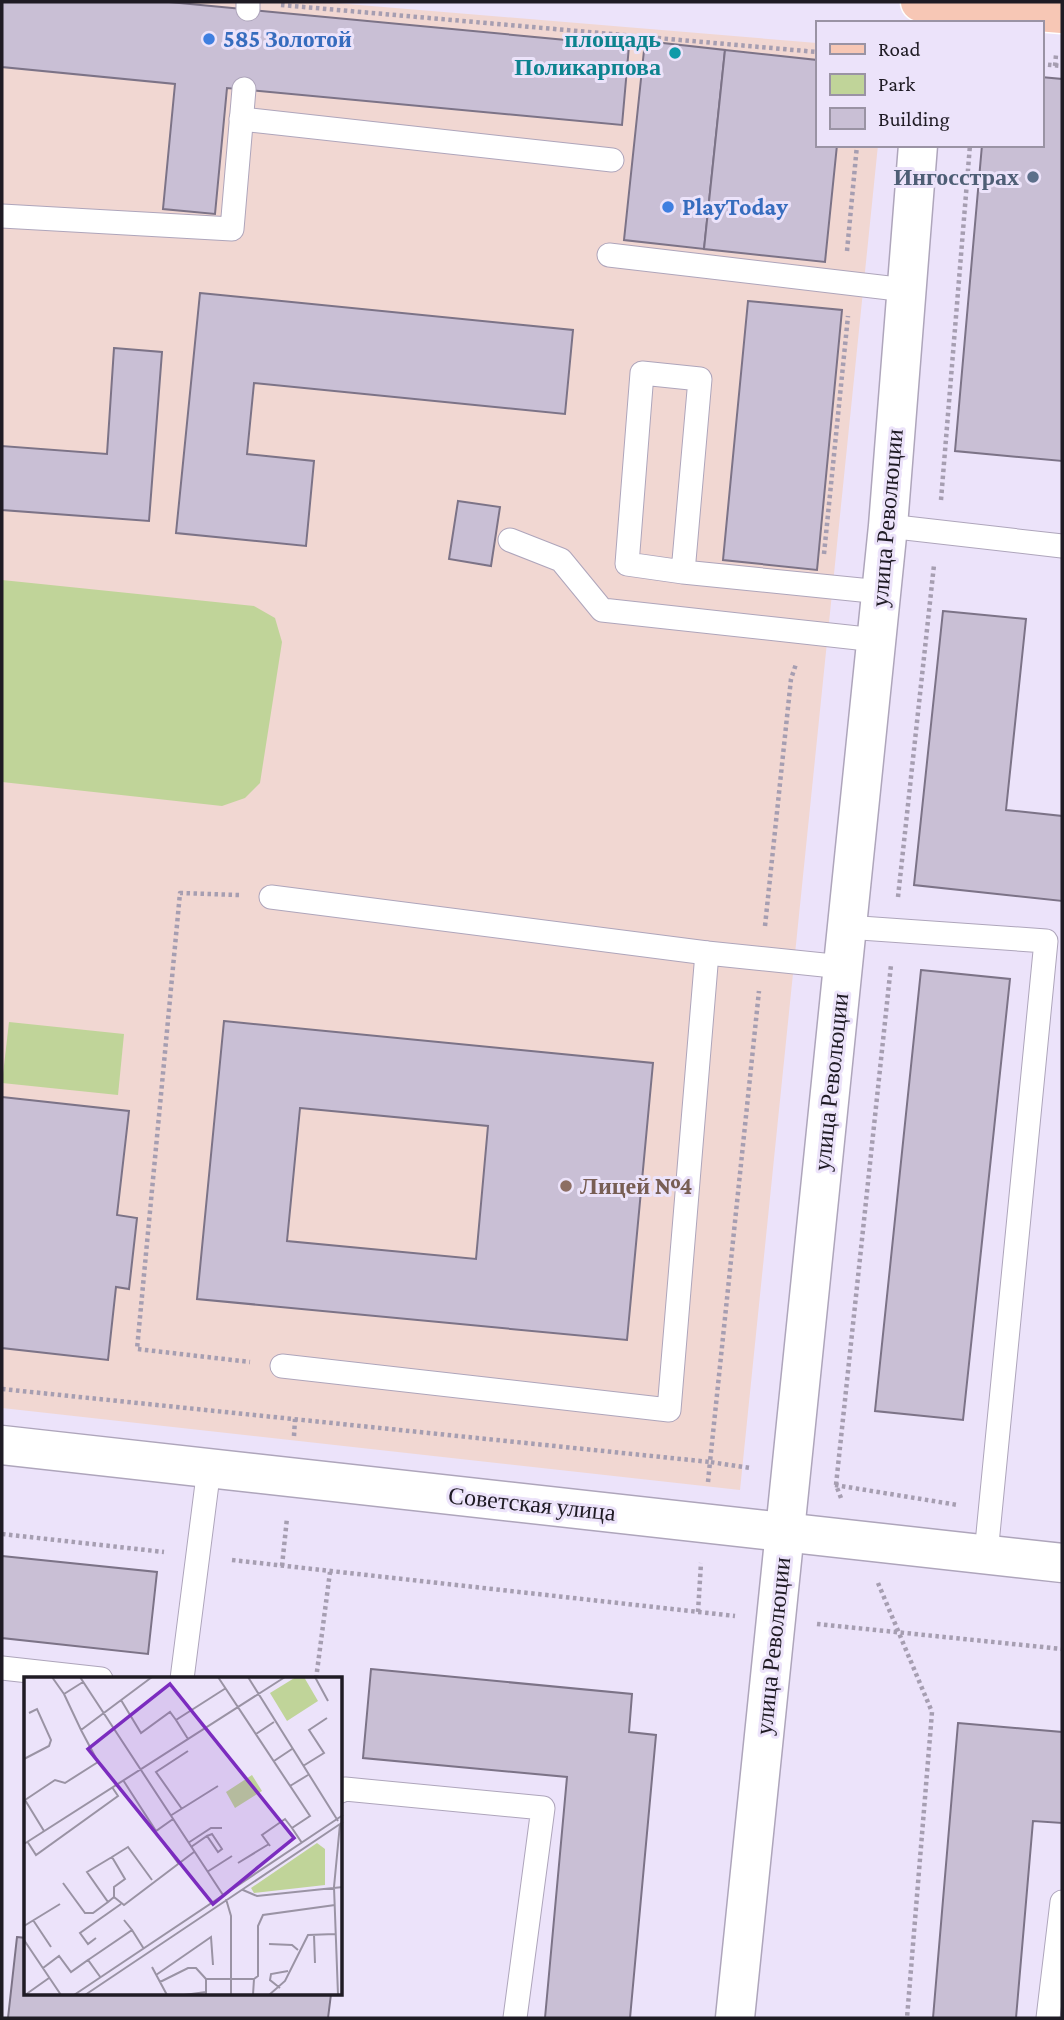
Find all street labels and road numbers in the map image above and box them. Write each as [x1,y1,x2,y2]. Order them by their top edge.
street label: улица Революции [865,428,908,608]
street label: улица Революции [808,992,853,1172]
street label: Советская улица [447,1481,617,1526]
street label: улица Революции [750,1556,795,1736]

